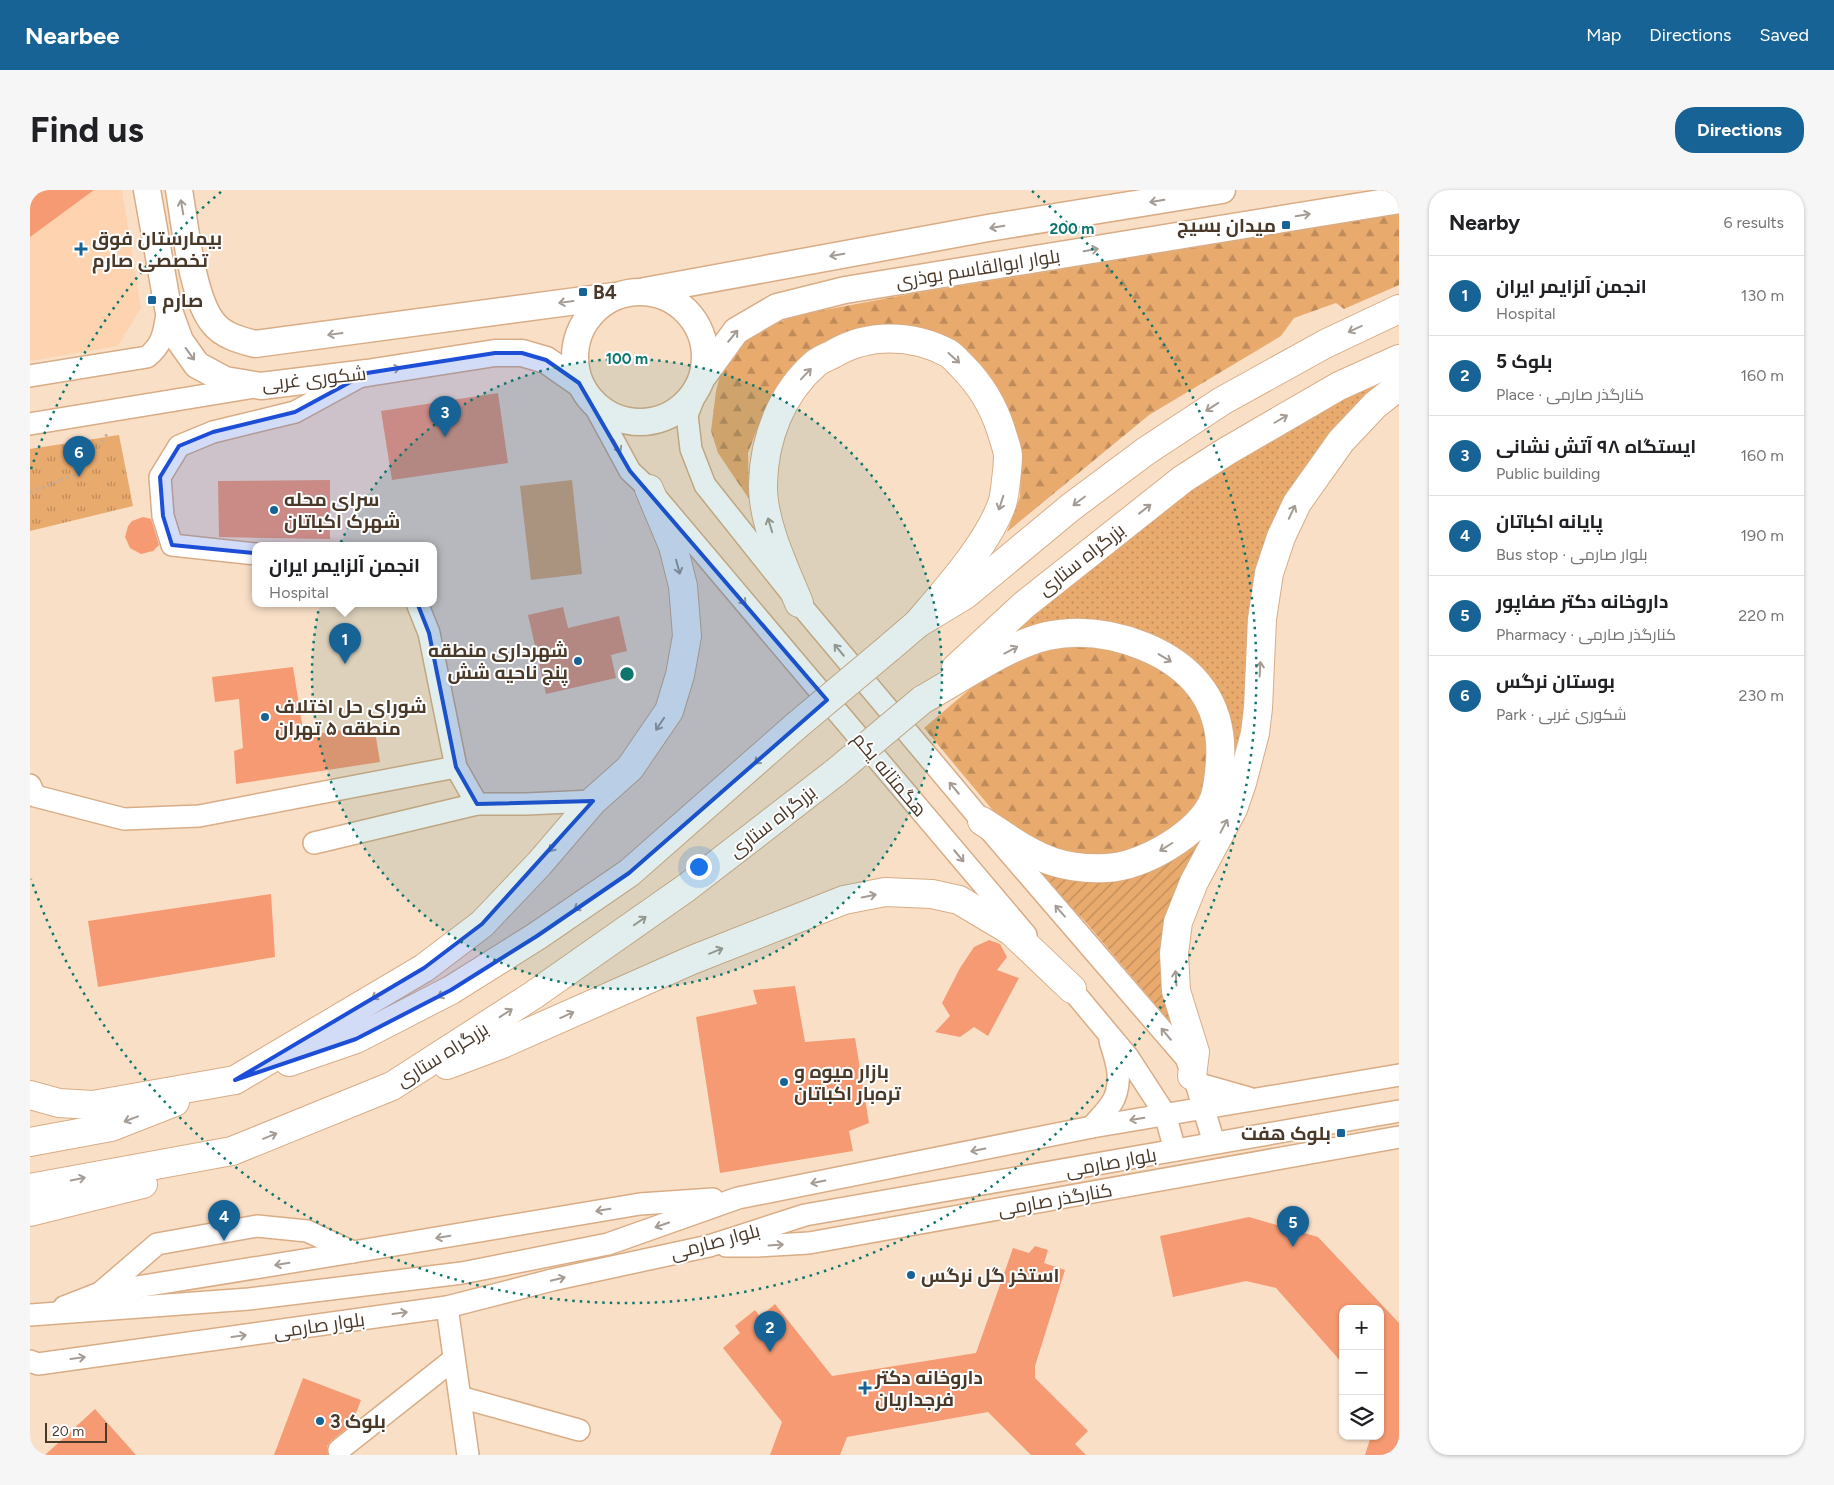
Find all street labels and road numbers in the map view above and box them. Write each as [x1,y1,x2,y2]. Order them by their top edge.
street label: بلوار ابوالقاسم بوذری [894,244,1062,295]
street label: شکوری غربی [261,362,367,395]
street label: بزرگراه ستاری [1033,518,1129,601]
street label: هگمتانه یکم [846,727,932,823]
street label: بزرگراه ستاری [724,780,820,863]
street label: بزرگراه ستاری [392,1017,493,1092]
street label: بلوار صارمی [1064,1143,1158,1182]
street label: کنارگذر صارمی [996,1178,1114,1221]
street label: بلوار صارمی [668,1218,762,1264]
street label: بلوار صارمی [272,1308,366,1343]

